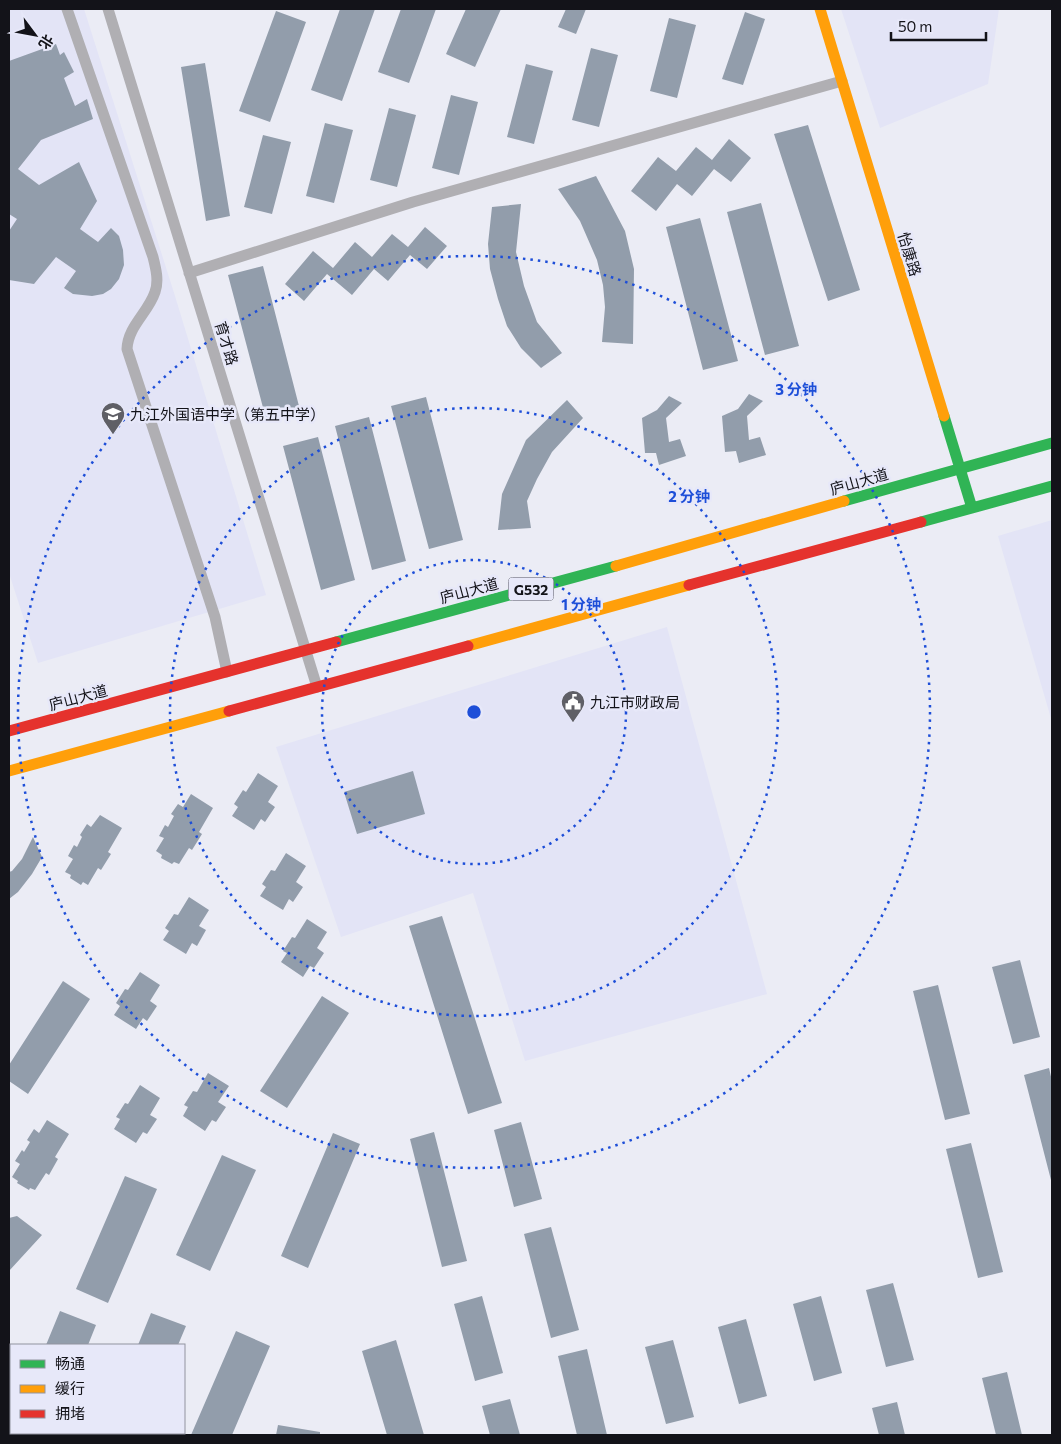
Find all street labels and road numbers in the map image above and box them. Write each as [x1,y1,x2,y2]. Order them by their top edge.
street label: 怡康路 [895,230,925,278]
street label: 育才路 [212,319,242,367]
street label: 庐山大道 [828,464,890,498]
street label: 庐山大道 [438,574,500,606]
road number: G532 [508,578,554,600]
street label: 庐山大道 [47,681,109,713]

